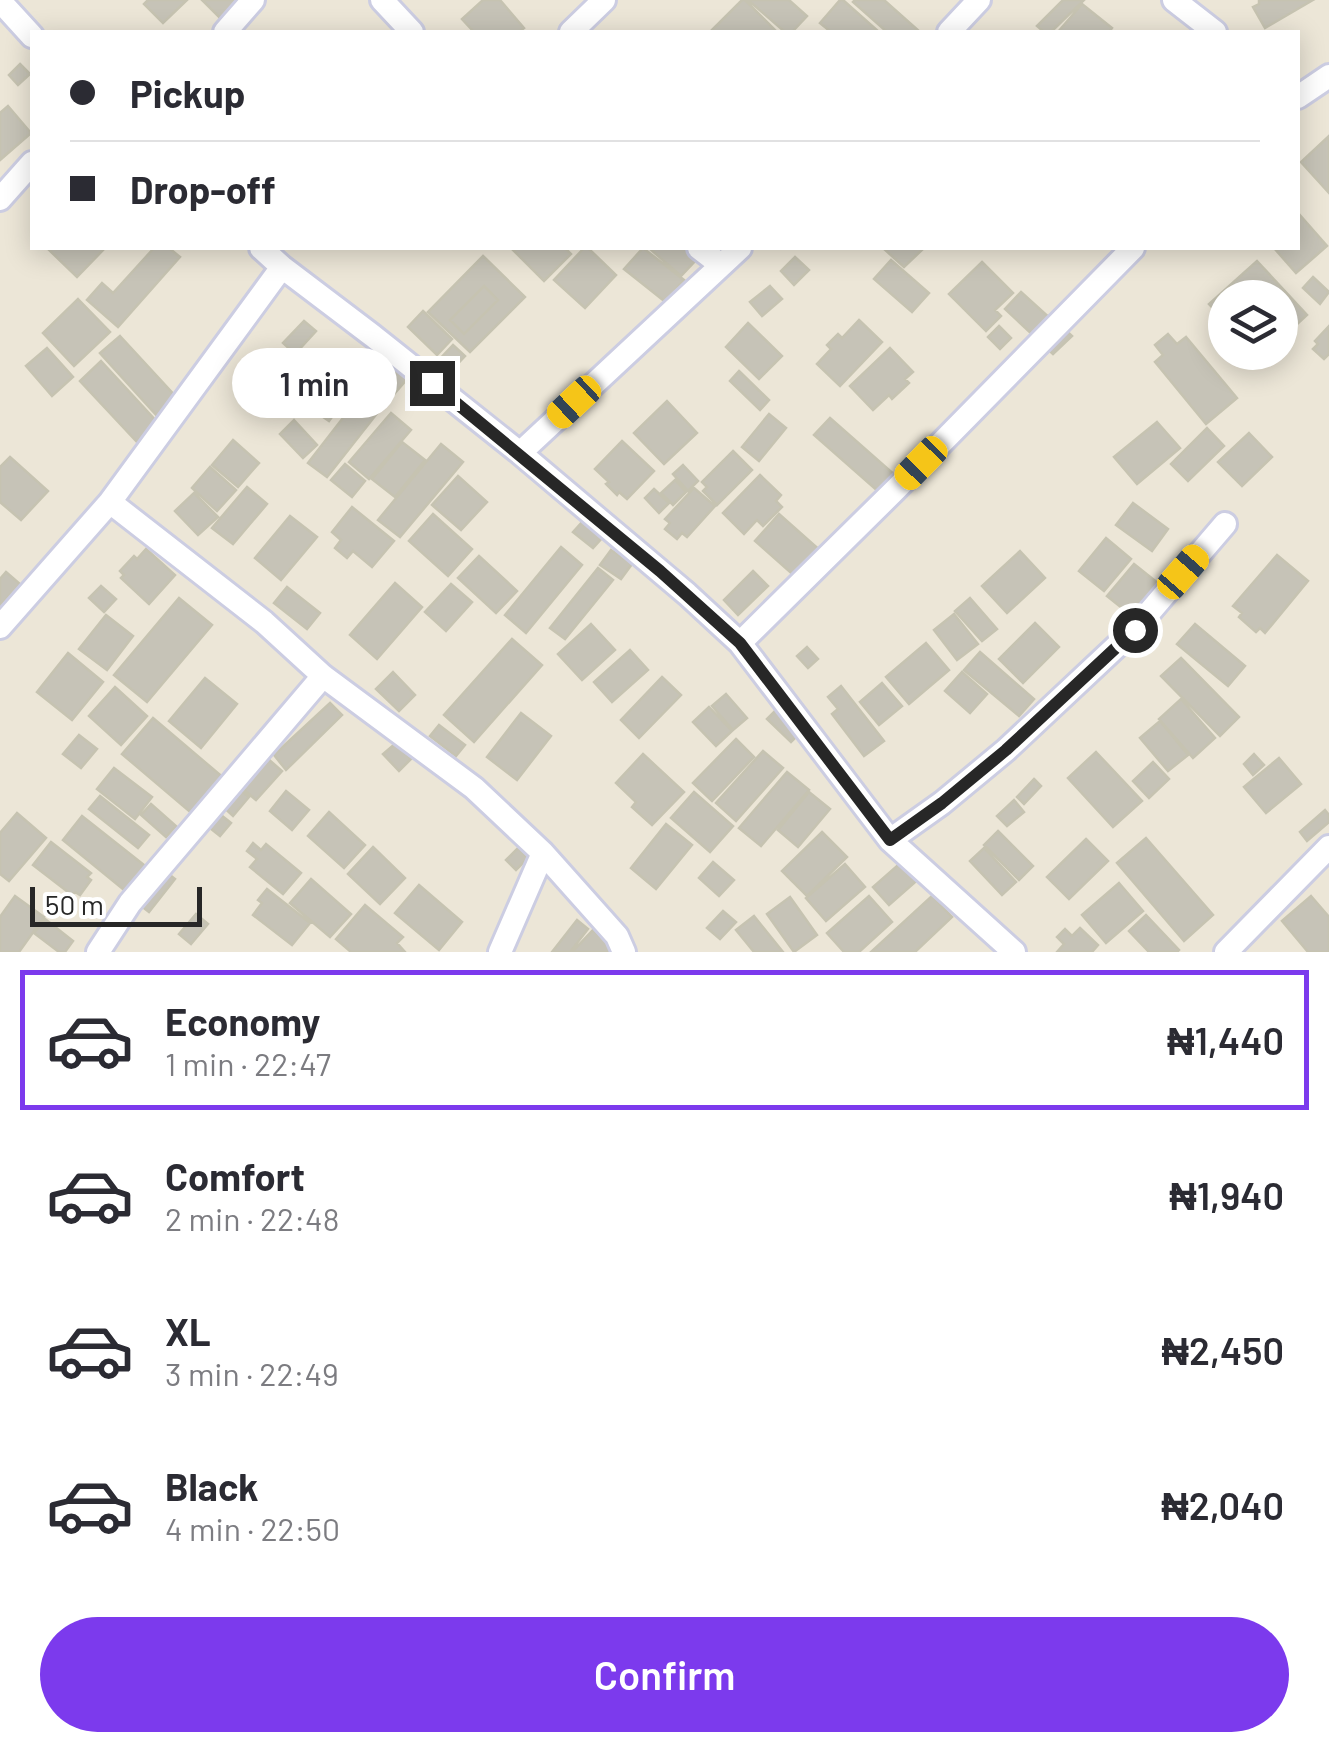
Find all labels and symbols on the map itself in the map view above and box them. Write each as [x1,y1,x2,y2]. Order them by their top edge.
callout: 1 min [232,348,397,418]
route end [410,361,455,406]
car [542,371,606,433]
car [889,431,953,495]
car [1152,540,1214,604]
route start [1113,608,1158,653]
scale bar [30,882,202,926]

